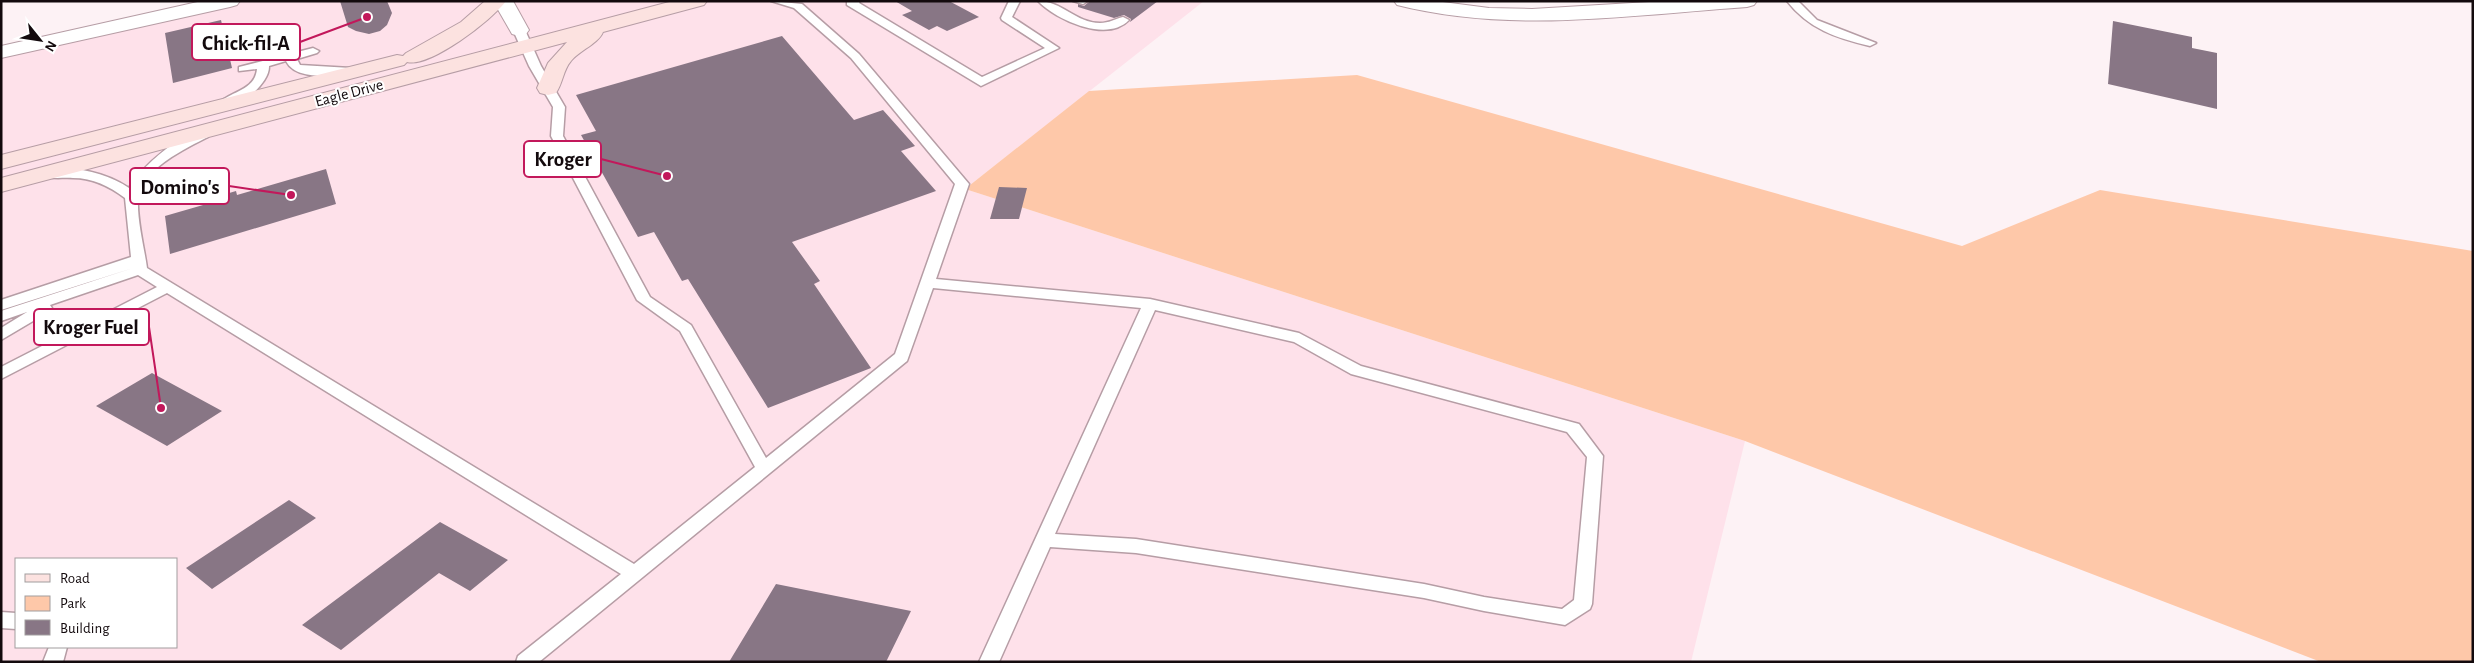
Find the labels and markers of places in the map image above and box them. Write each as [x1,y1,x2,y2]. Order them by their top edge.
callout: Chick-fil-A [192,24,300,60]
callout: Kroger [524,141,601,177]
callout: Domino's [130,168,229,204]
callout: Kroger Fuel [34,309,149,345]

